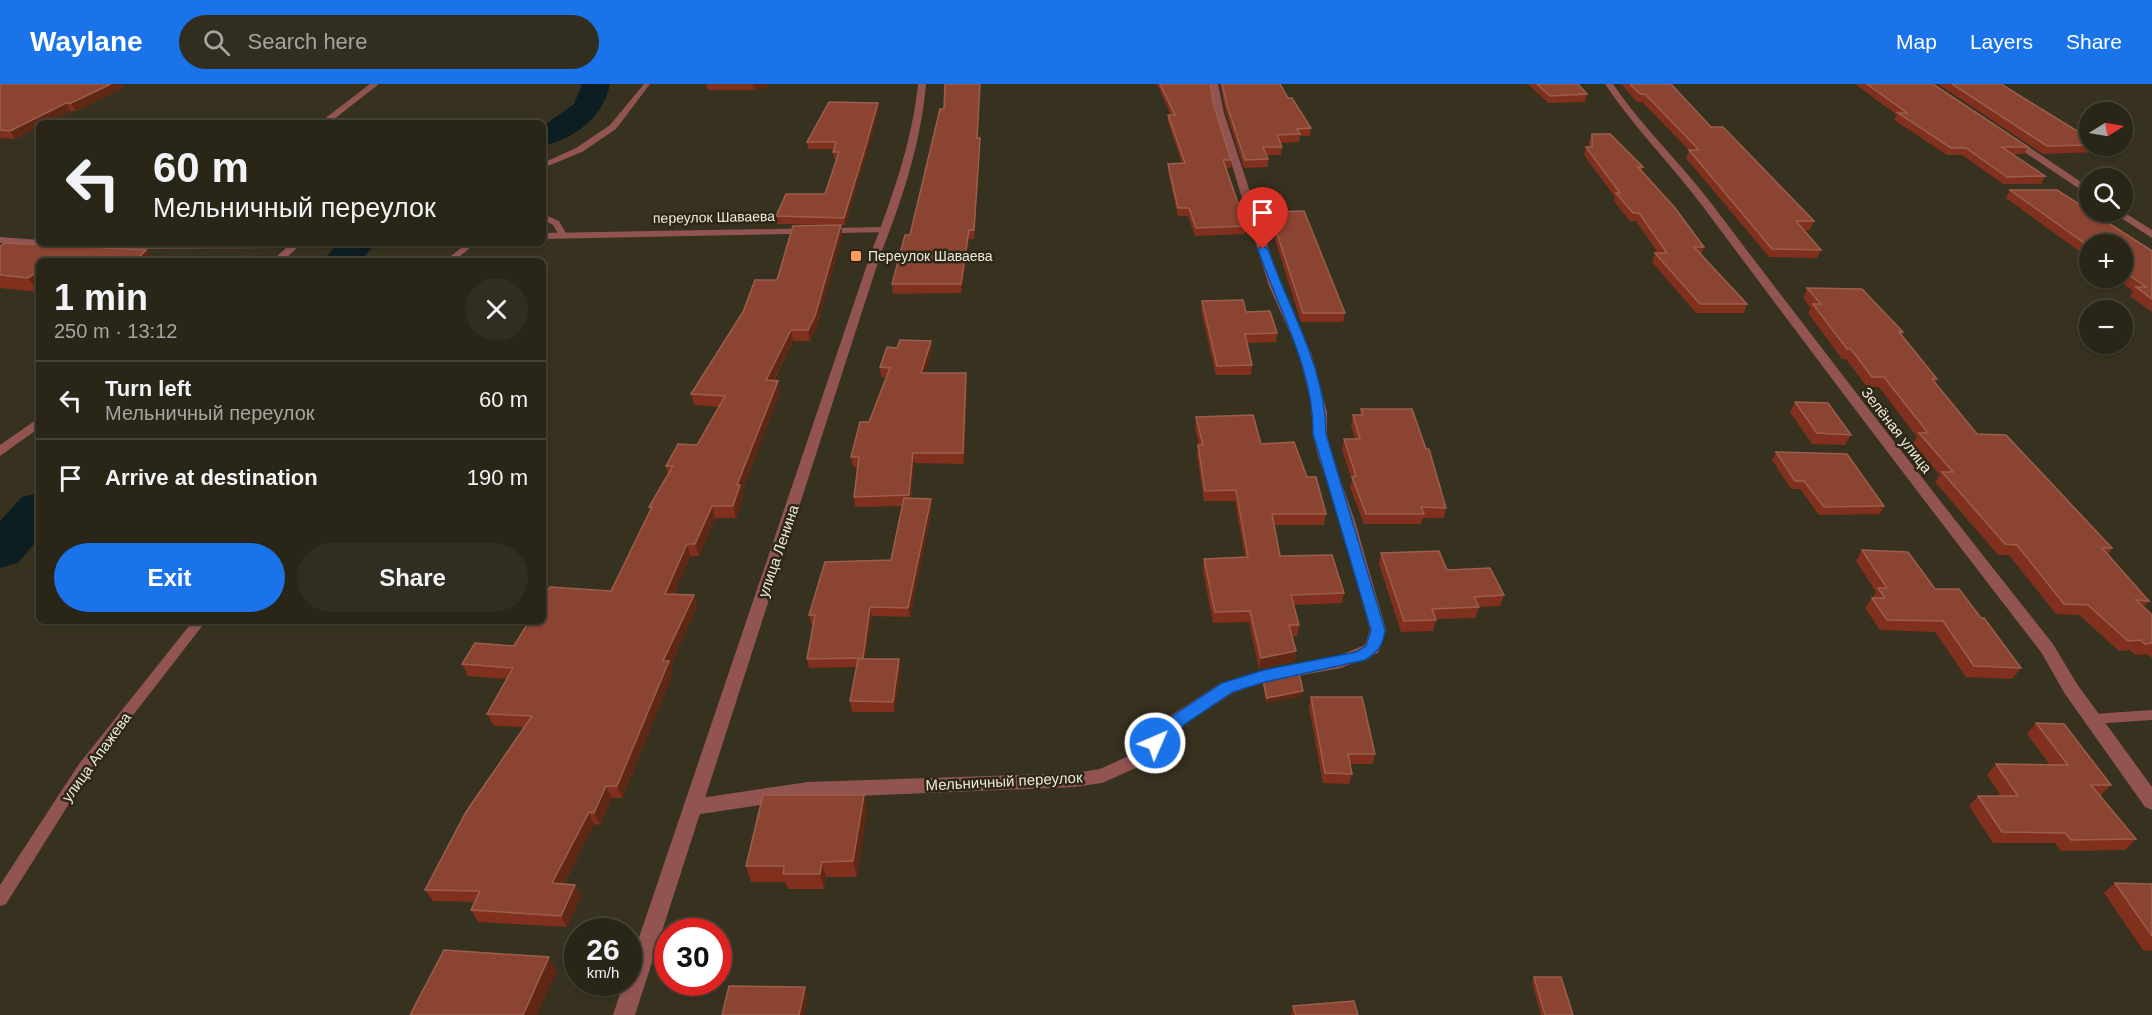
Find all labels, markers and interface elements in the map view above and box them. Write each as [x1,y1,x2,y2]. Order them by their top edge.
search box [179,15,599,69]
text: Waylane [30,26,143,57]
icon: search [200,26,233,59]
text: Search here [248,29,367,54]
text: Map [1896,30,1937,53]
text: Layers [1970,30,2033,53]
text: Share [2066,30,2122,53]
north arrow [2079,102,2133,156]
map controls [2079,102,2133,354]
icon: left [54,144,132,222]
text: 60 m [153,144,249,191]
button: search [2079,168,2133,222]
pin [1237,187,1288,249]
text: Мельничный переулок [153,193,436,223]
icon: arrive [1246,196,1279,229]
street label: переулок Шаваева [653,208,775,226]
button: + [2079,234,2133,288]
place label: Переулок Шаваева [868,248,993,264]
marker: Переулок Шаваева [849,249,863,263]
text: 1 min [54,277,148,318]
button: close [465,278,528,341]
button: − [2079,300,2133,354]
text: 250 m · 13:12 [54,320,177,342]
text: Turn left [105,376,191,401]
icon: left [54,384,87,417]
street label: Зелёная улица [1858,384,1936,477]
text: 60 m [479,387,528,412]
text: Мельничный переулок [105,402,315,424]
icon: arrive [54,462,87,495]
text: Arrive at destination [105,465,318,490]
text: 190 m [467,465,528,490]
street label: улица Ленина [754,502,802,600]
button: Exit [54,543,285,612]
button: Share [297,543,528,612]
street label: улица Апажева [58,708,135,805]
position arrow [1123,711,1187,775]
street label: Мельничный переулок [925,768,1083,794]
speed limit sign: 30 [654,918,732,996]
text: 26 [586,933,620,966]
text: km/h [587,964,619,981]

